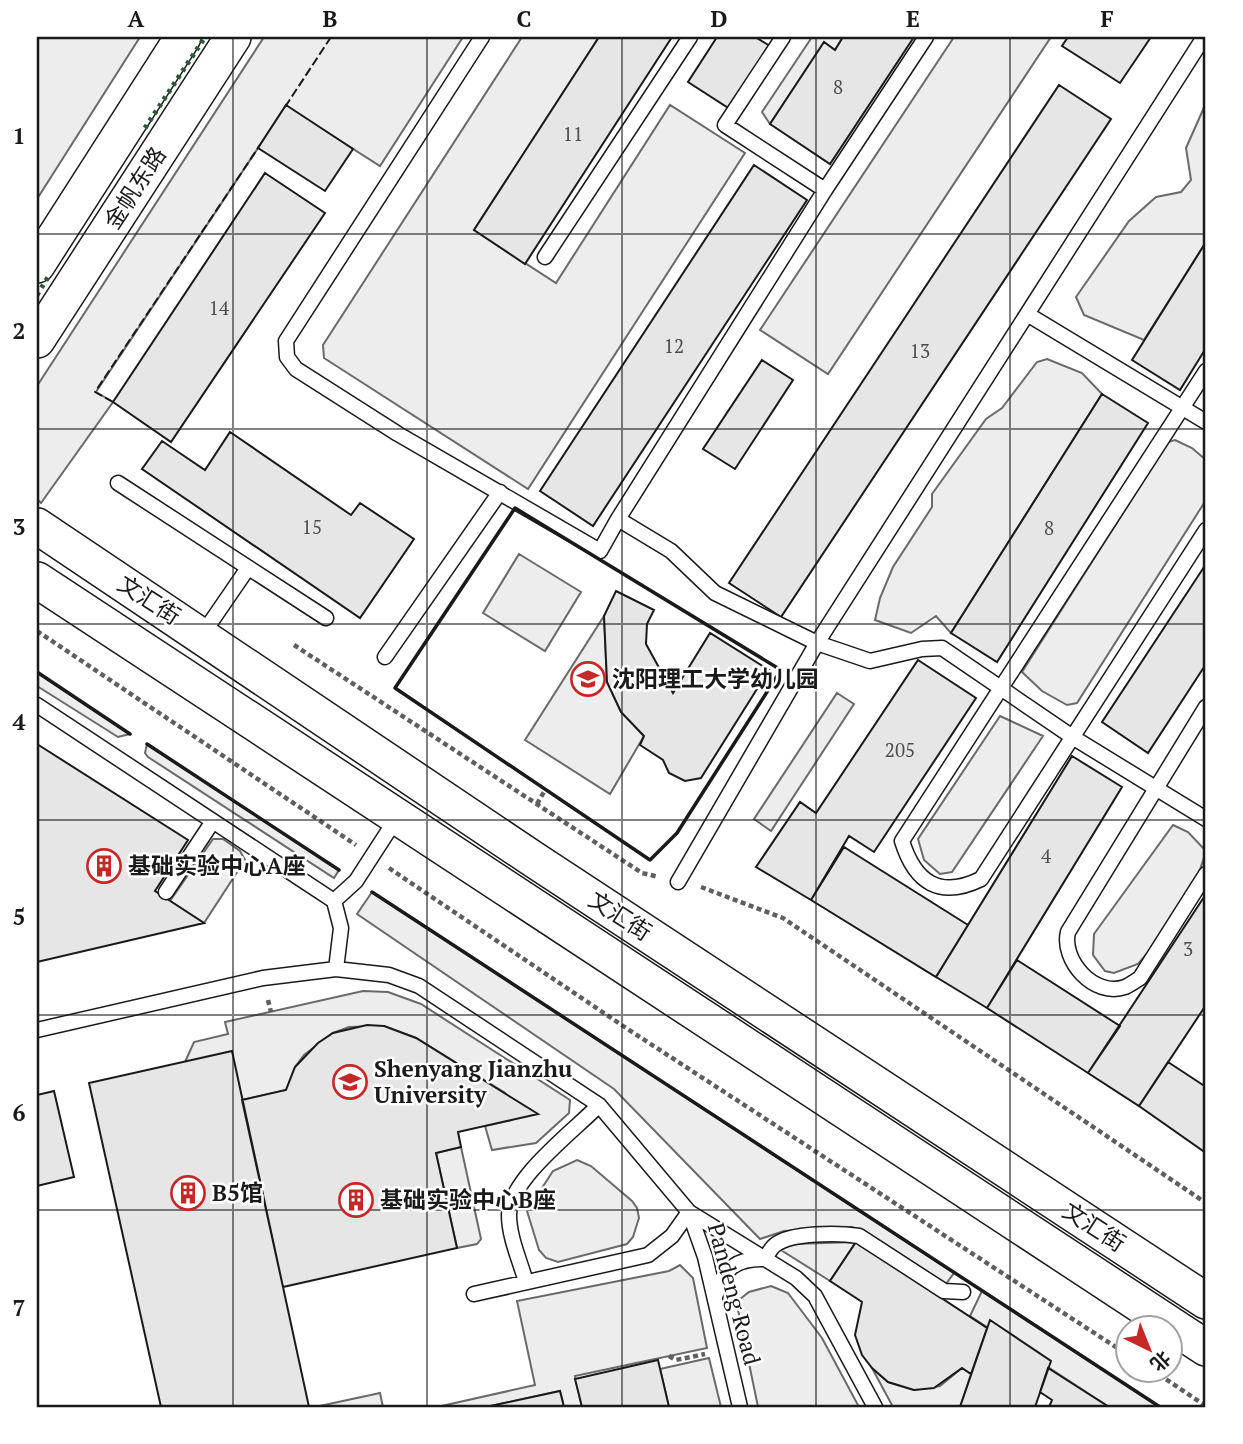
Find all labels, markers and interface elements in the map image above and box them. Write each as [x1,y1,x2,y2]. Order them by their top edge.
text: A [128,3,145,34]
text: B [323,3,338,34]
text: C [517,3,532,34]
text: D [711,3,728,34]
text: E [906,3,920,34]
text: F [1100,3,1114,34]
house number: 8 [833,74,843,99]
text: 1 [13,120,26,151]
house number: 11 [563,121,583,146]
street label: 金帆东路 [97,141,173,235]
house number: 14 [209,295,230,320]
text: 2 [13,315,26,346]
house number: 12 [664,333,684,358]
house number: 13 [910,338,930,363]
text: 3 [13,511,26,542]
house number: 15 [302,514,322,539]
house number: 8 [1044,515,1054,540]
street label: 文汇街 [112,568,187,631]
school or university icon: 沈阳理工大学幼儿园 [569,660,607,698]
place label: 沈阳理工大学幼儿园 [612,663,819,694]
text: 4 [13,706,26,737]
house number: 205 [885,737,915,762]
house number: 4 [1041,843,1052,868]
building icon: 基础实验中心A座 [85,847,123,885]
place label: 基础实验中心A座 [128,850,306,881]
street label: 文汇街 [583,884,658,947]
text: 5 [13,901,26,932]
house number: 3 [1183,936,1193,961]
place label: Shenyang Jianzhu University [374,1053,572,1110]
school or university icon: Shenyang Jianzhu University [331,1063,369,1101]
text: 6 [13,1097,26,1128]
building icon: B5馆 [169,1174,207,1212]
place label: B5馆 [212,1177,263,1208]
building icon: 基础实验中心B座 [337,1181,375,1219]
place label: 基础实验中心B座 [380,1184,556,1215]
street label: 文汇街 [1057,1195,1132,1258]
street label: Pandeng Road [701,1219,768,1369]
text: 7 [13,1292,26,1323]
north arrow [1114,1314,1184,1384]
text: 北 [1145,1346,1176,1377]

